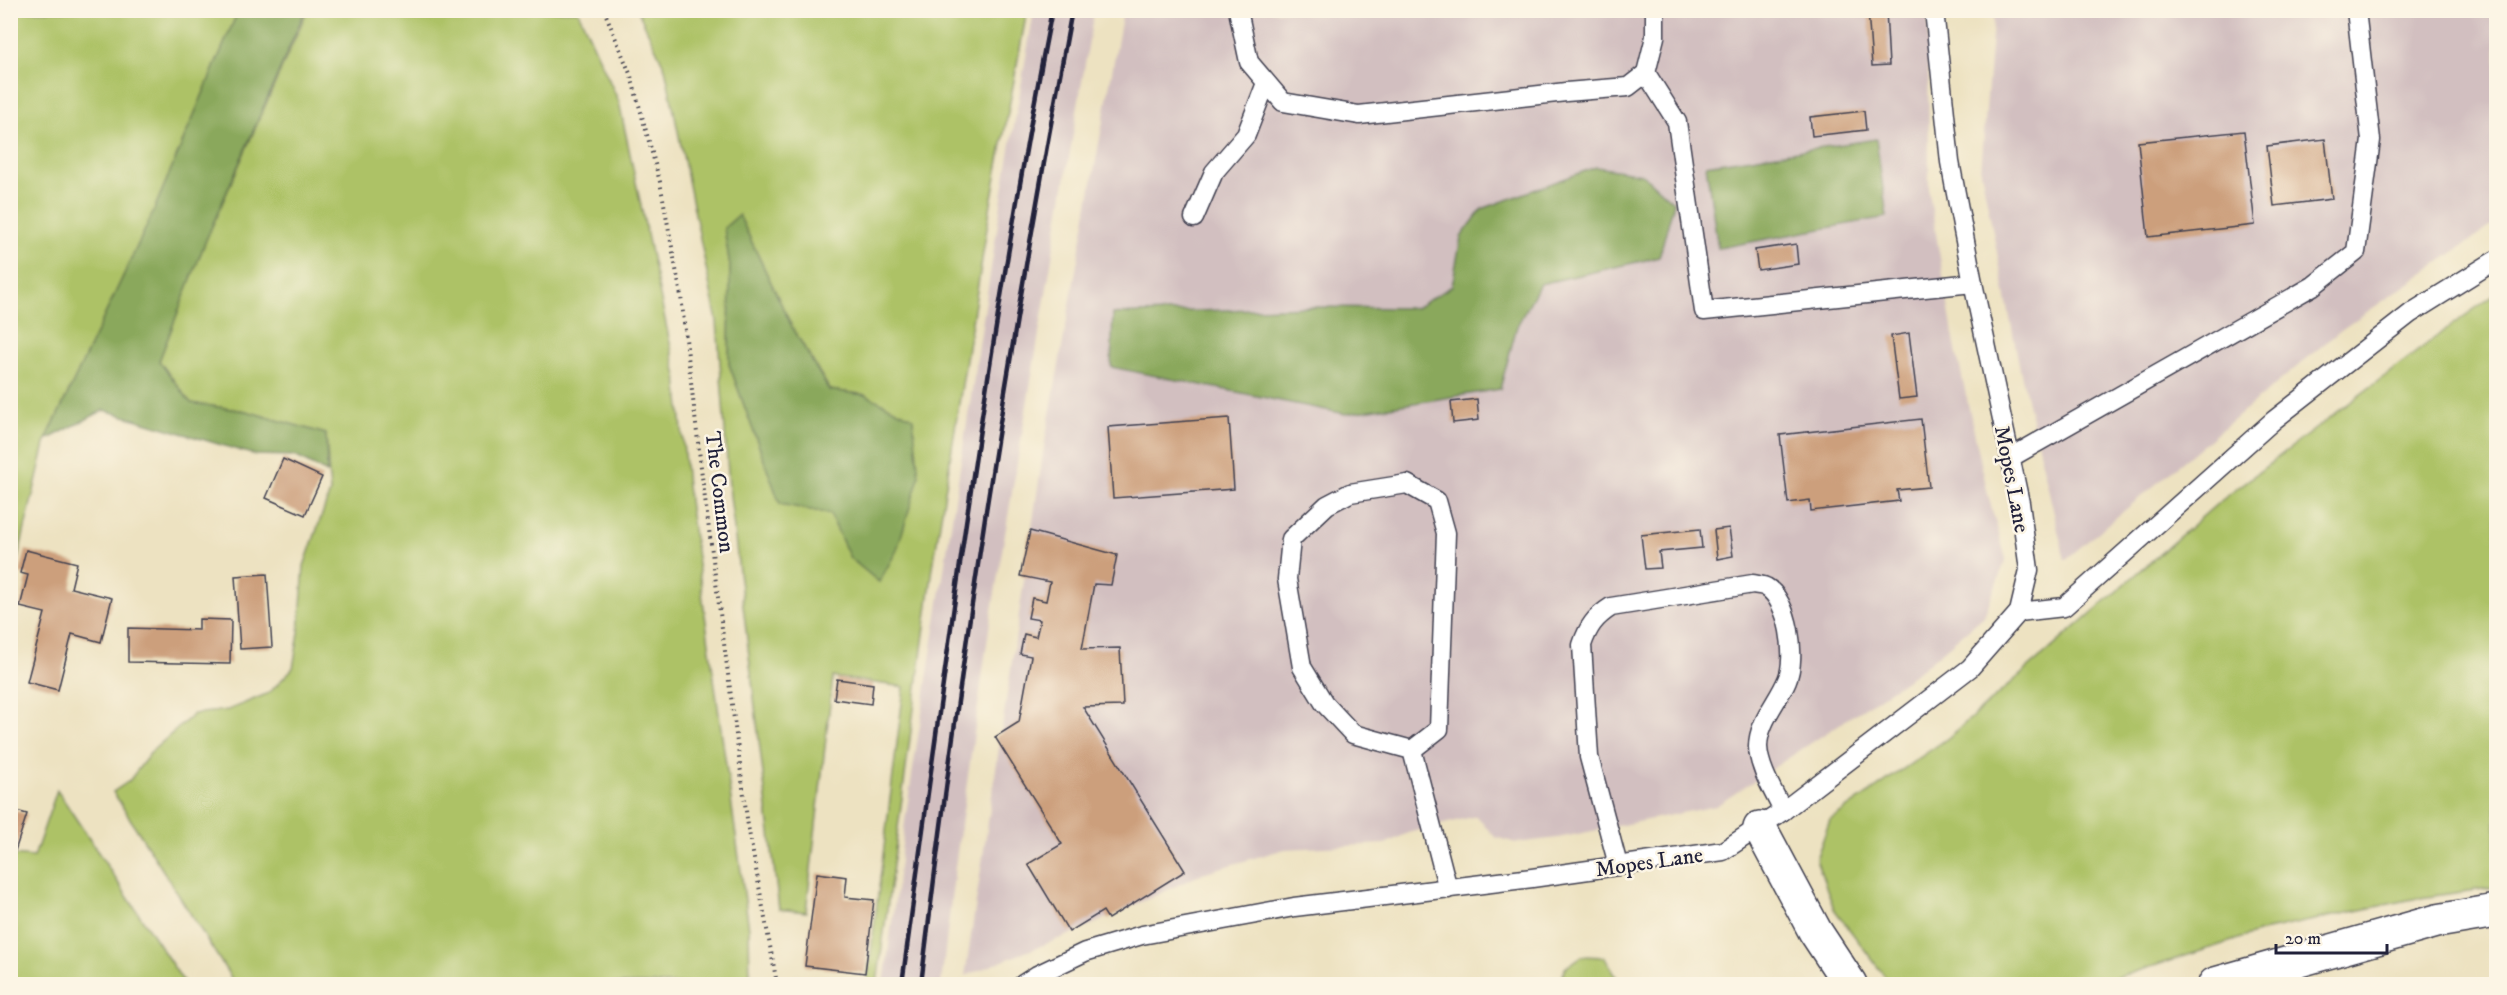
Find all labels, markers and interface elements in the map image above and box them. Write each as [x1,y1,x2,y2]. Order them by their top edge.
street label: Mopes Lane [1988,423,2035,535]
street label: The Common [699,430,740,555]
street label: Mopes Lane [1594,842,1705,883]
scale bar [2276,917,2387,955]
text: 20 m [2285,928,2321,950]

